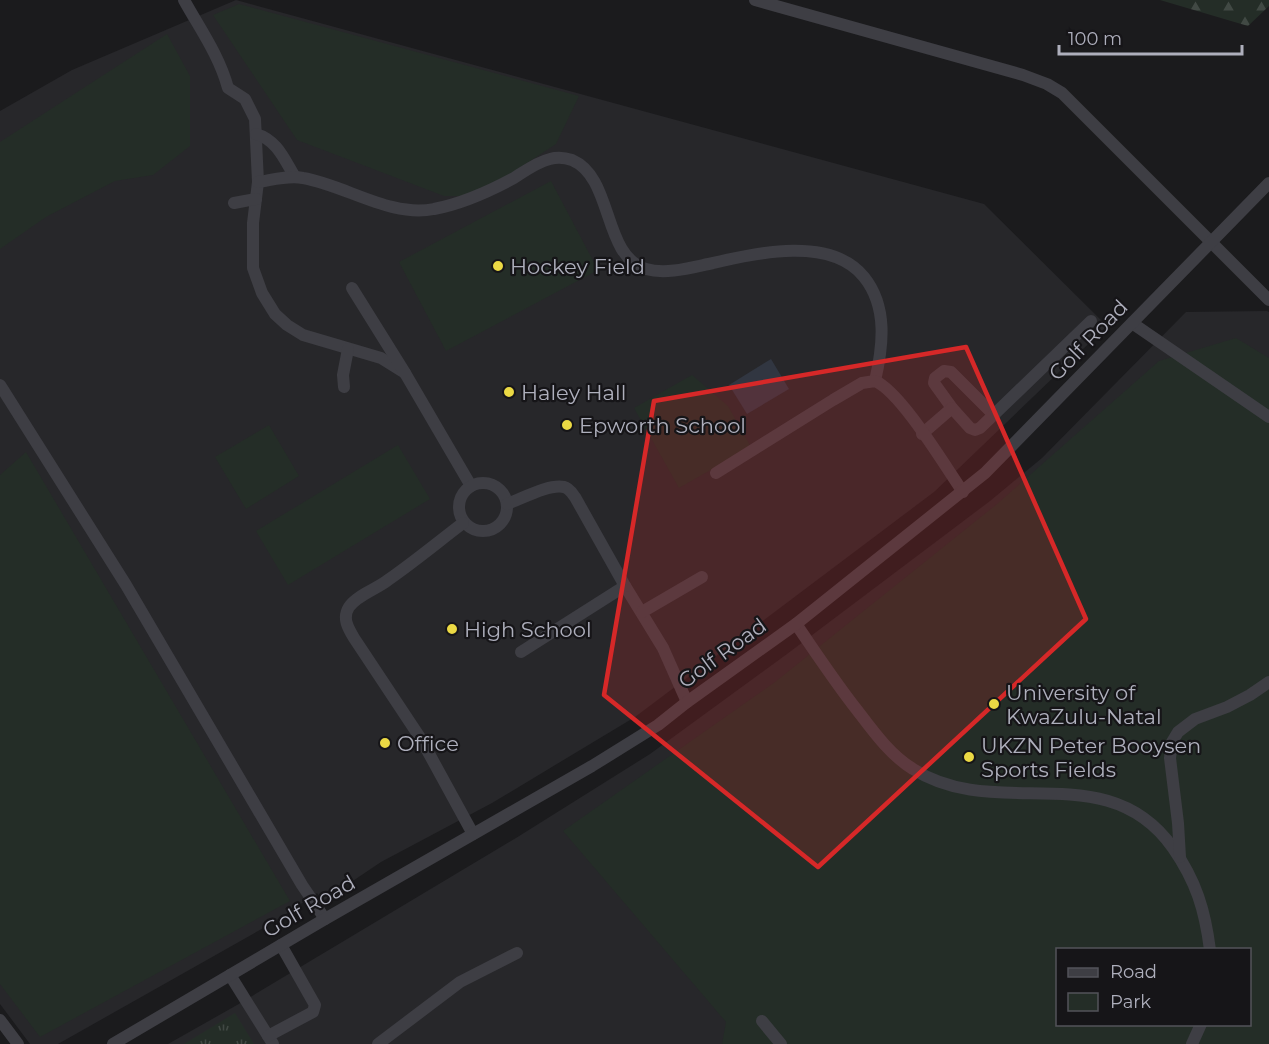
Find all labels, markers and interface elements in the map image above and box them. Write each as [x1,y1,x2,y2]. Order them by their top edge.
scale bar [1059,18,1242,56]
text: 100 m [1068,28,1122,50]
place label: Hockey Field [510,254,645,279]
marker: Hockey Field [491,259,505,273]
street label: Golf Road [1043,294,1133,386]
place label: Haley Hall [521,380,626,405]
marker: Haley Hall [502,385,516,399]
place label: Epworth School [579,413,746,438]
marker: Epworth School [560,418,574,432]
street label: Golf Road [673,613,771,693]
place label: High School [464,617,592,642]
marker: High School [445,622,459,636]
place label: University of KwaZulu-Natal [1006,680,1162,729]
marker: University of KwaZulu-Natal [987,697,1001,711]
place label: Office [397,731,459,756]
place label: UKZN Peter Booysen Sports Fields [981,733,1201,782]
marker: Office [378,736,392,750]
marker: UKZN Peter Booysen Sports Fields [962,750,976,764]
street label: Golf Road [258,870,360,942]
legend [1056,948,1251,1026]
text: Road [1110,961,1157,983]
text: Park [1110,991,1151,1013]

